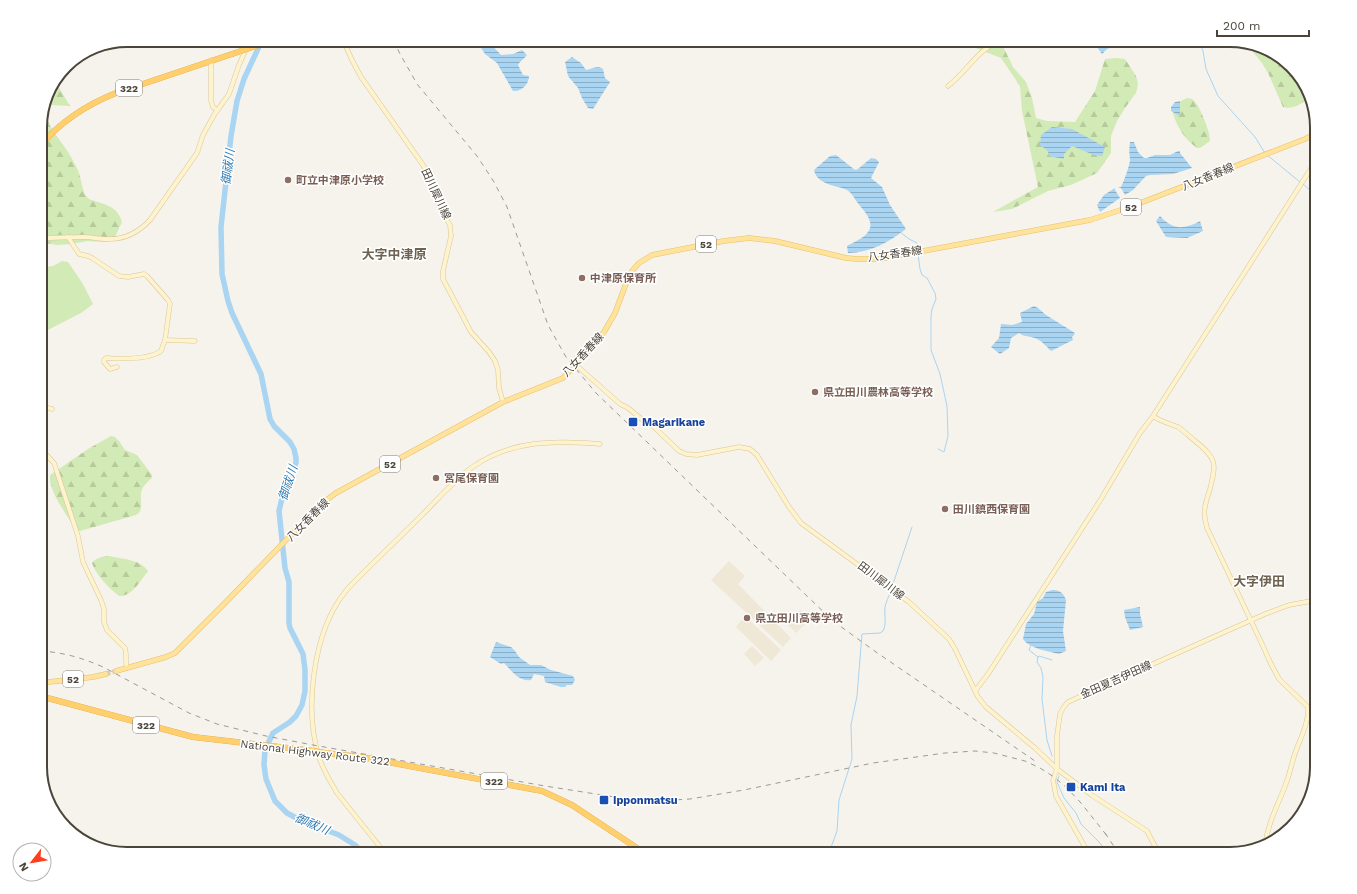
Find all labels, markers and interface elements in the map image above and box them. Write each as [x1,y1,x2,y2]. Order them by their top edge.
scale bar [1217,12,1309,38]
text: 200 m [1223,19,1260,33]
road number: 322 [116,80,142,96]
water label: 御祓川 [219,146,237,186]
street label: 八女香春線 [1180,161,1236,193]
street label: 田川犀川線 [418,166,454,222]
place label: 町立中津原小学校 [296,174,384,187]
marker: 町立中津原小学校 [283,175,293,185]
road number: 52 [1121,199,1141,215]
road number: 52 [696,236,716,252]
street label: 八女香春線 [867,244,923,264]
district label: 大字中津原 [361,247,427,262]
place label: 中津原保育所 [590,272,656,285]
marker: 中津原保育所 [577,273,587,283]
street label: 八女香春線 [559,330,607,380]
place label: 県立田川農林高等学校 [823,386,933,399]
marker: 県立田川農林高等学校 [810,387,820,397]
marker: Magarikane [627,416,639,428]
place label: Magarikane [642,416,705,429]
road number: 52 [380,456,400,472]
water label: 御祓川 [276,462,301,502]
place label: 宮尾保育園 [444,472,499,485]
marker: 宮尾保育園 [431,473,441,483]
street label: 八女香春線 [284,496,332,544]
place label: 田川鎮西保育園 [953,503,1030,516]
marker: 田川鎮西保育園 [940,504,950,514]
street label: 田川犀川線 [855,559,907,603]
district label: 大字伊田 [1233,574,1285,589]
place label: 県立田川高等学校 [755,612,843,625]
marker: 県立田川高等学校 [742,613,752,623]
street label: 金田夏吉伊田線 [1078,658,1154,702]
road number: 52 [63,671,83,687]
road number: 322 [133,717,159,733]
street label: National Highway Route 322 [240,737,390,769]
road number: 322 [481,773,507,789]
marker: Kami Ita [1065,781,1077,793]
place label: Kami Ita [1080,781,1126,794]
marker: Ipponmatsu [598,794,610,806]
place label: Ipponmatsu [613,794,678,807]
water label: 御祓川 [293,811,333,838]
north arrow [12,842,52,882]
text: N [16,860,32,874]

